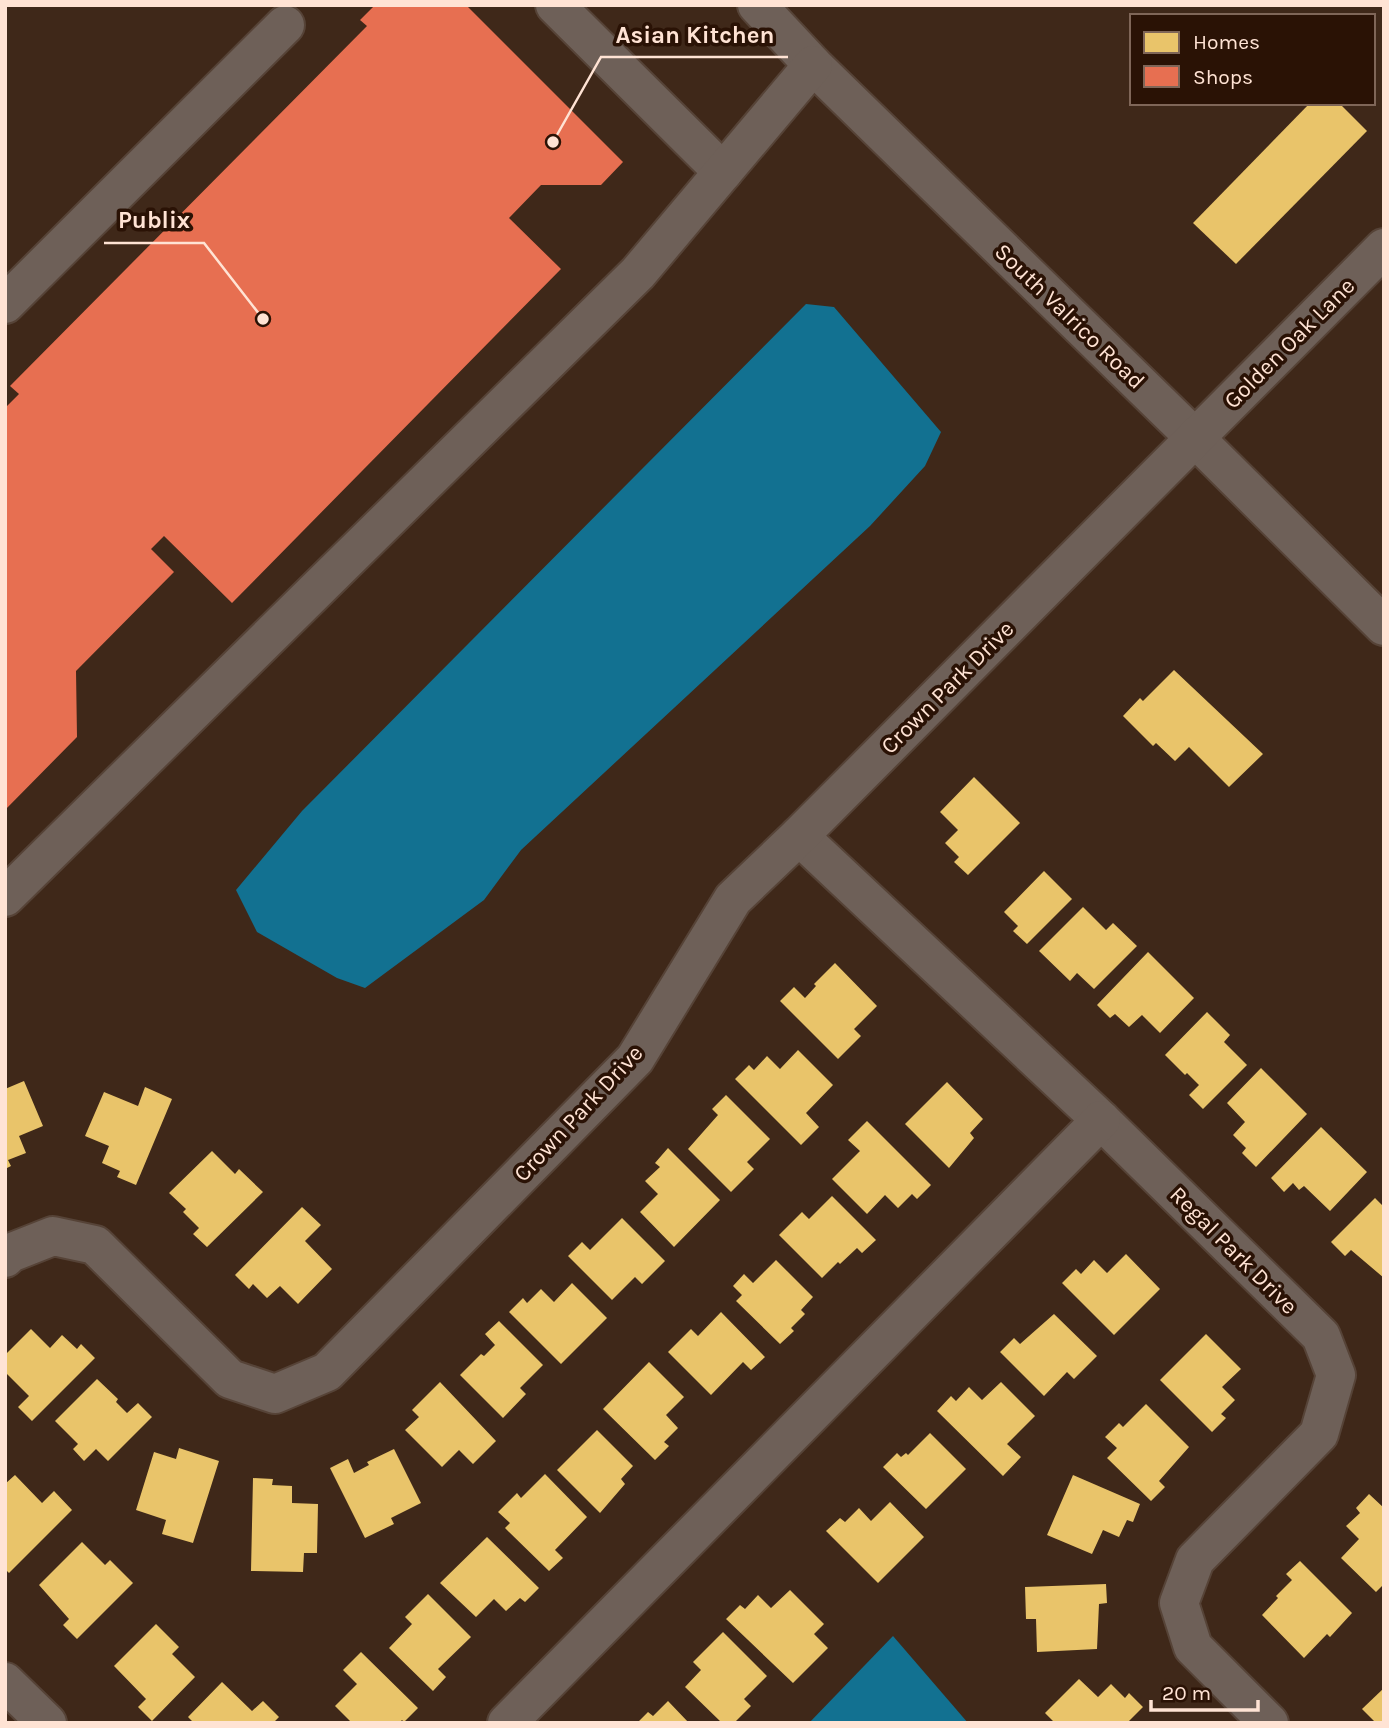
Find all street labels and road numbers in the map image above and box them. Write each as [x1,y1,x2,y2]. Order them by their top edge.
street label: South Valrico Road [989,238,1150,395]
street label: Golden Oak Lane [1218,272,1360,414]
street label: Crown Park Drive [875,615,1019,759]
street label: Crown Park Drive [508,1039,649,1187]
street label: Regal Park Drive [1164,1181,1303,1320]

